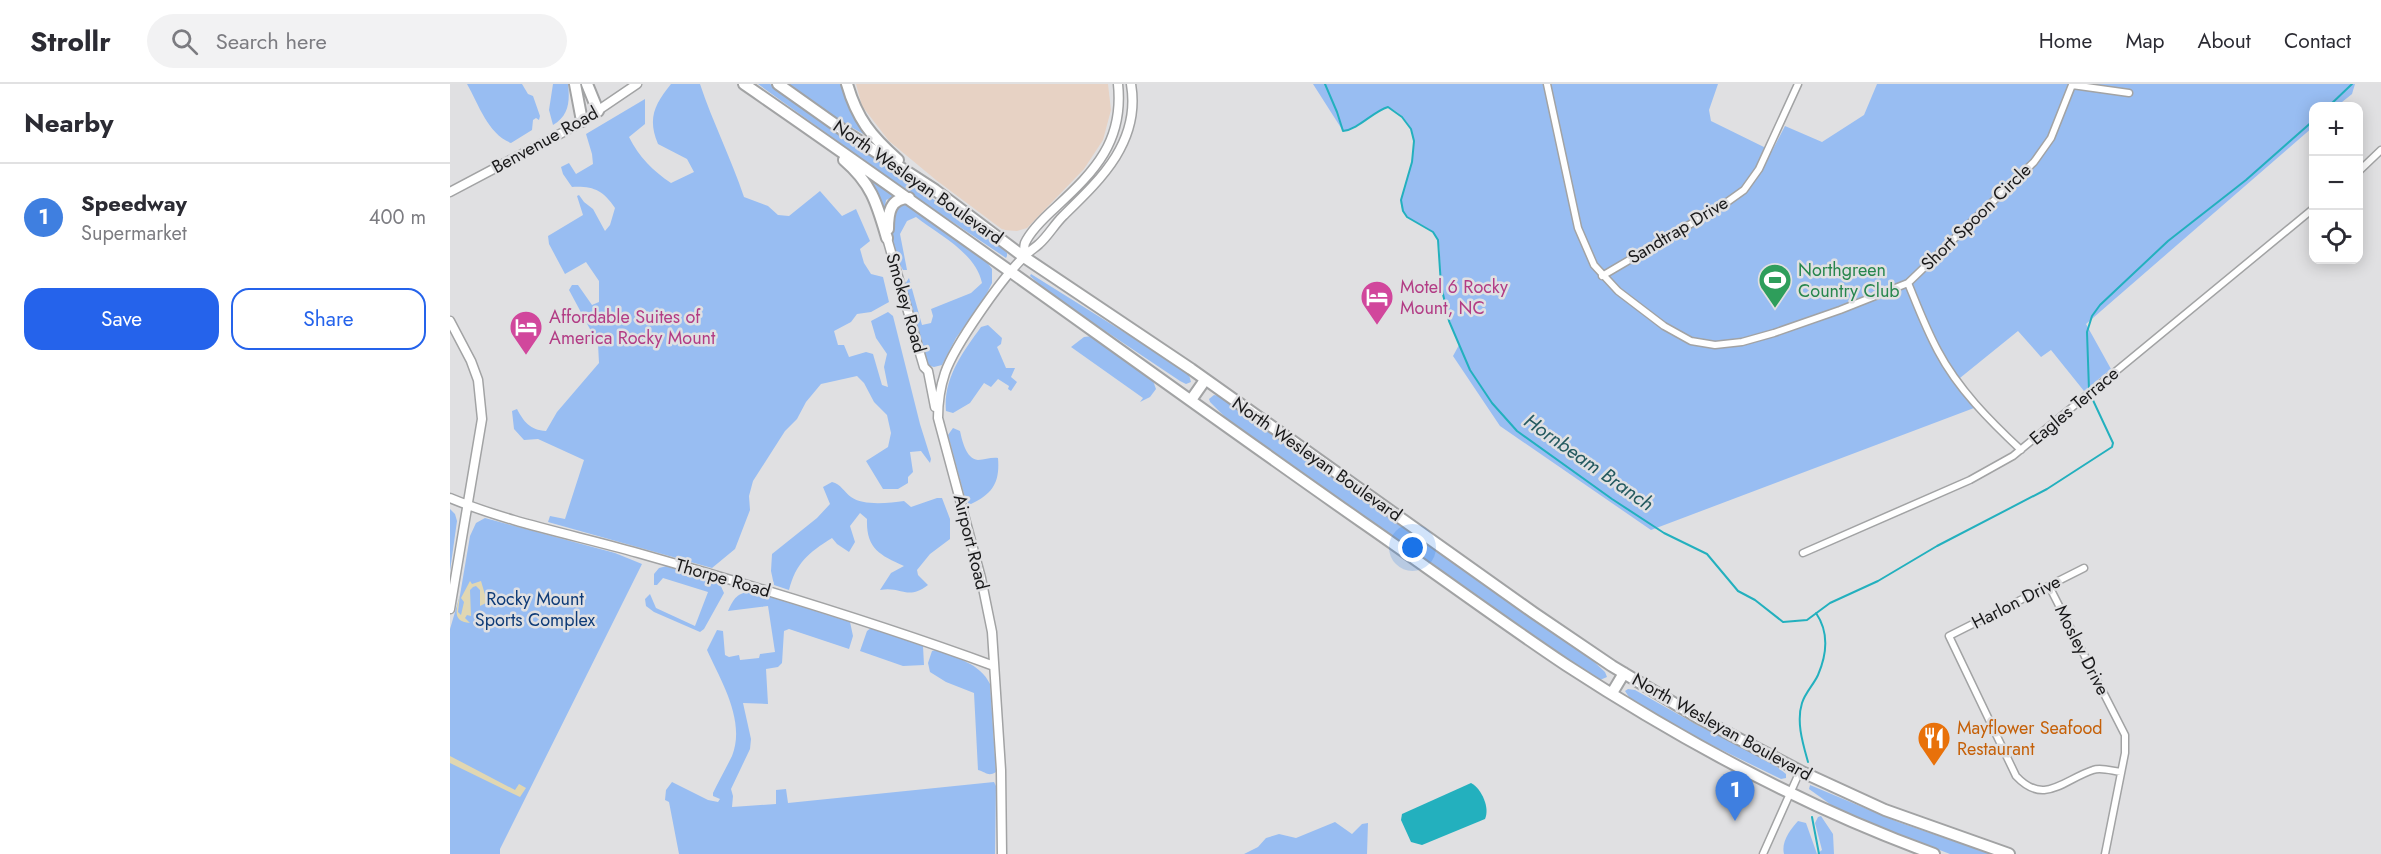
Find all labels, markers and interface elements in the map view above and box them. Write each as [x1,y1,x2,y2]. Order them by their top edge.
search box [147,14,567,68]
text: Strollr [30,21,111,62]
icon: search [168,25,201,58]
text: Search here [216,25,327,57]
text: Home [2039,26,2092,56]
text: Map [2125,26,2165,56]
text: About [2198,26,2251,56]
text: Contact [2284,26,2351,56]
street label: Benvenue Road [487,100,603,180]
map controls [2309,102,2363,264]
button: + [2309,102,2363,156]
text: Nearby [24,104,113,142]
street label: North Wesleyan Boulevard [828,113,1008,251]
button: − [2309,156,2363,210]
street label: Short Spoon Circle [1915,157,2037,277]
text: Speedway [81,187,187,219]
street label: Sandtrap Drive [1623,190,1733,270]
text: 1 [38,203,49,232]
text: 400 m [369,203,426,232]
button: locate [2309,210,2363,264]
text: Supermarket [81,219,187,248]
street label: Smokey Road [879,250,933,356]
place label: Northgreen Country Club [1798,257,1900,304]
sports icon: Northgreen Country Club [1757,262,1793,309]
place label: Motel 6 Rocky Mount, NC [1400,274,1508,321]
hotel icon: Motel 6 Rocky Mount, NC [1359,279,1395,326]
button: Save [24,288,219,350]
button: Share [231,288,426,350]
place label: Affordable Suites of America Rocky Mount [549,304,716,351]
hotel icon: Affordable Suites of America Rocky Mount [508,309,544,356]
street label: Eagles Terrace [2024,361,2124,451]
street label: North Wesleyan Boulevard [1227,390,1407,528]
water label: Hornbeam Branch [1518,407,1660,518]
street label: Airport Road [947,492,995,592]
your location [1398,533,1427,562]
street label: Thorpe Road [673,552,773,604]
street label: Harlon Drive [1967,569,2065,635]
park label: Rocky Mount Sports Complex [475,586,596,633]
street label: Mosley Drive [2048,600,2116,700]
street label: North Wesleyan Boulevard [1627,667,1817,787]
place label: Mayflower Seafood Restaurant [1957,715,2103,762]
restaurant icon: Mayflower Seafood Restaurant [1916,720,1952,767]
pin: 1 [1716,772,1754,821]

